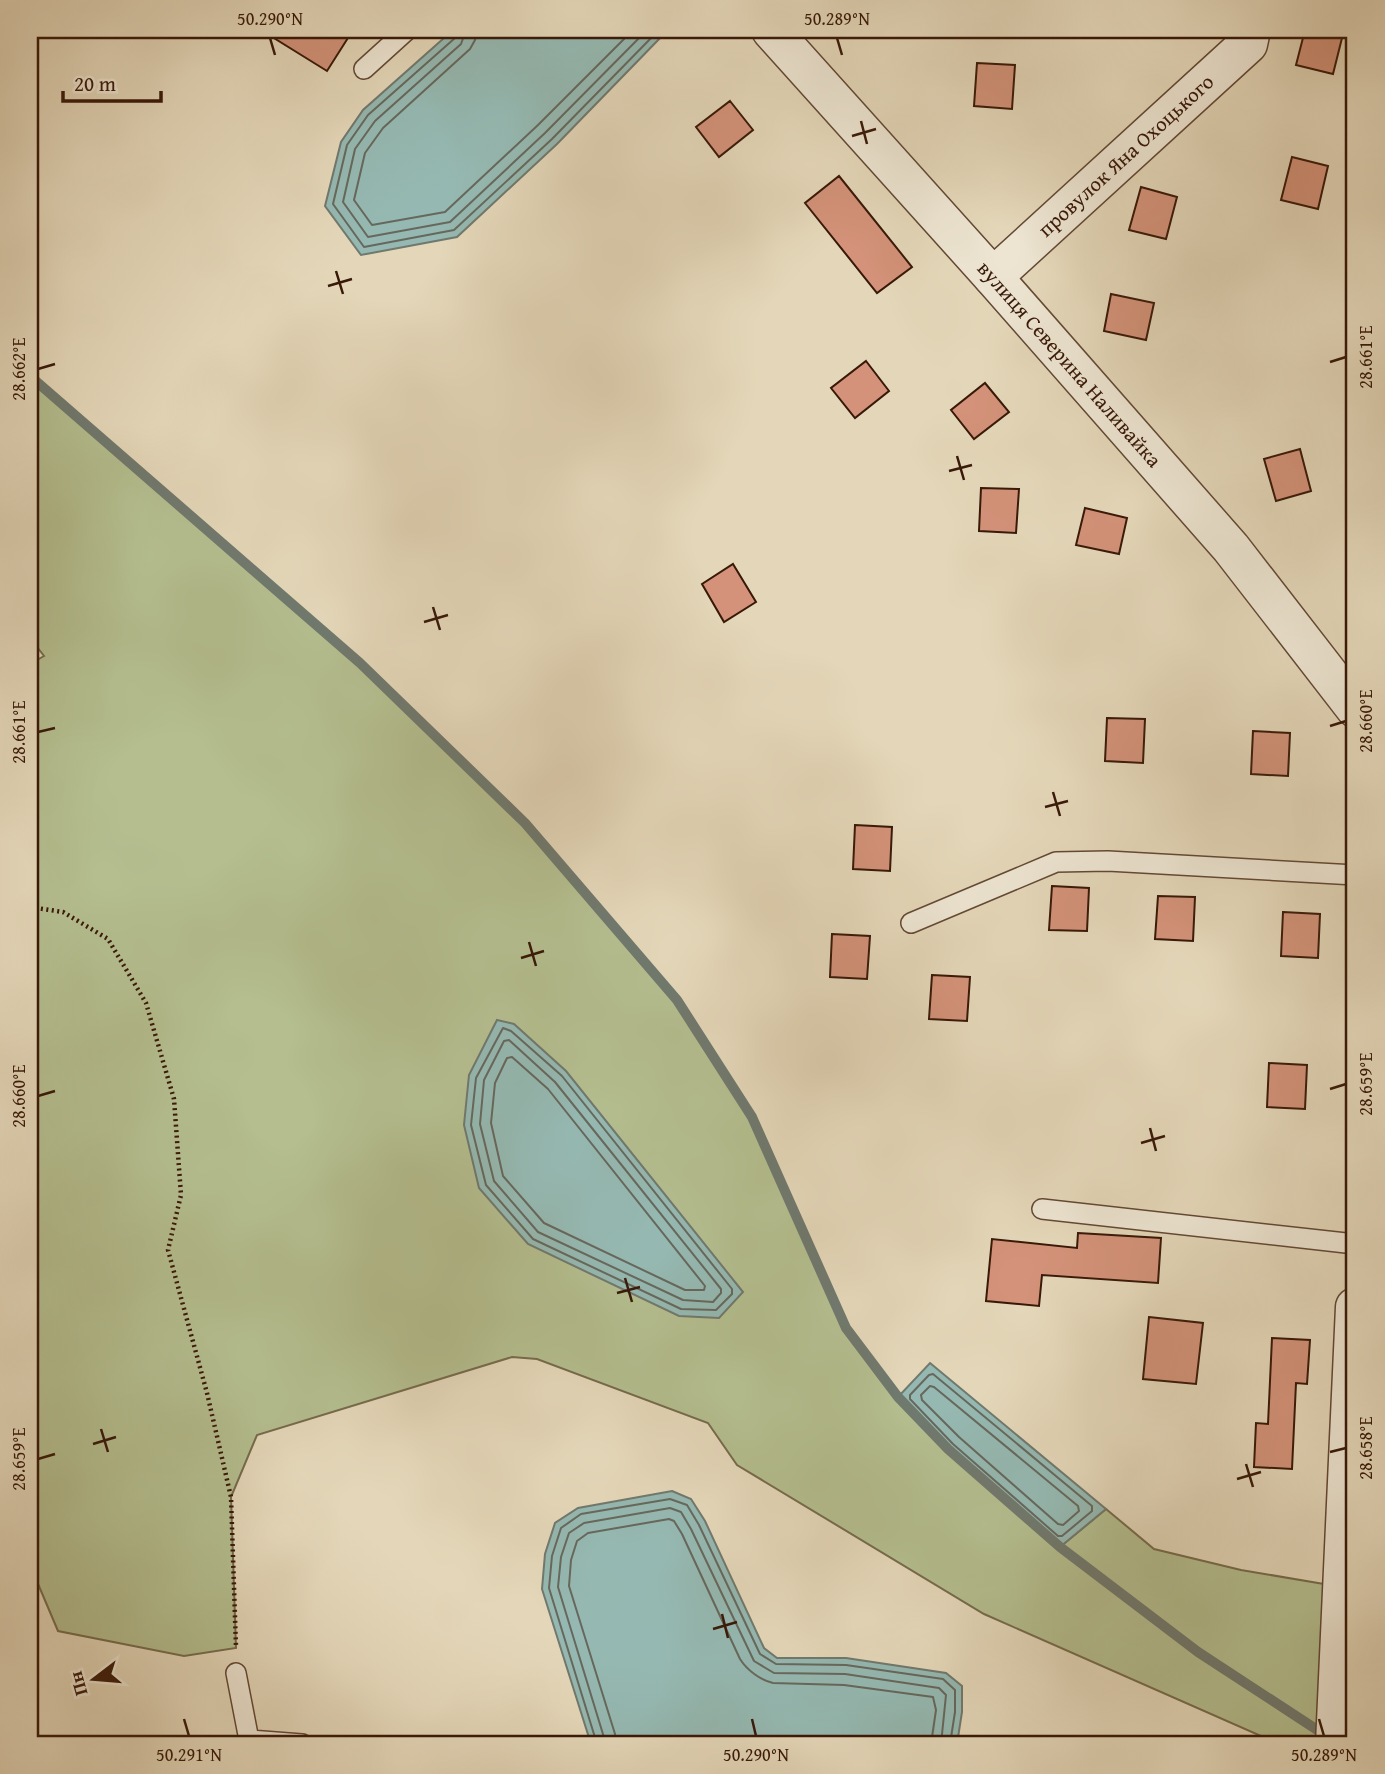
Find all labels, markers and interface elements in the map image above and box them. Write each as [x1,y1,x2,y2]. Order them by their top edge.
text: 50.290°N [237,5,303,32]
text: 50.289°N [804,5,870,32]
scale bar [63,60,161,104]
street label: провулок Яна Охоцького [1030,66,1221,244]
text: 20 m [74,68,116,99]
street label: вулиця Северина Наливайка [970,254,1169,474]
text: 28.661°E [1352,325,1379,389]
text: 28.662°E [5,337,32,401]
text: 28.660°E [1352,689,1379,753]
text: 28.661°E [5,700,32,764]
text: 28.659°E [1352,1052,1379,1116]
text: 28.660°E [5,1064,32,1128]
text: 28.658°E [1352,1416,1379,1480]
text: 28.659°E [5,1427,32,1491]
north arrow [60,1644,130,1714]
text: Пн [61,1668,94,1699]
text: 50.291°N [156,1741,222,1768]
text: 50.290°N [723,1741,789,1768]
text: 50.289°N [1291,1741,1357,1768]

